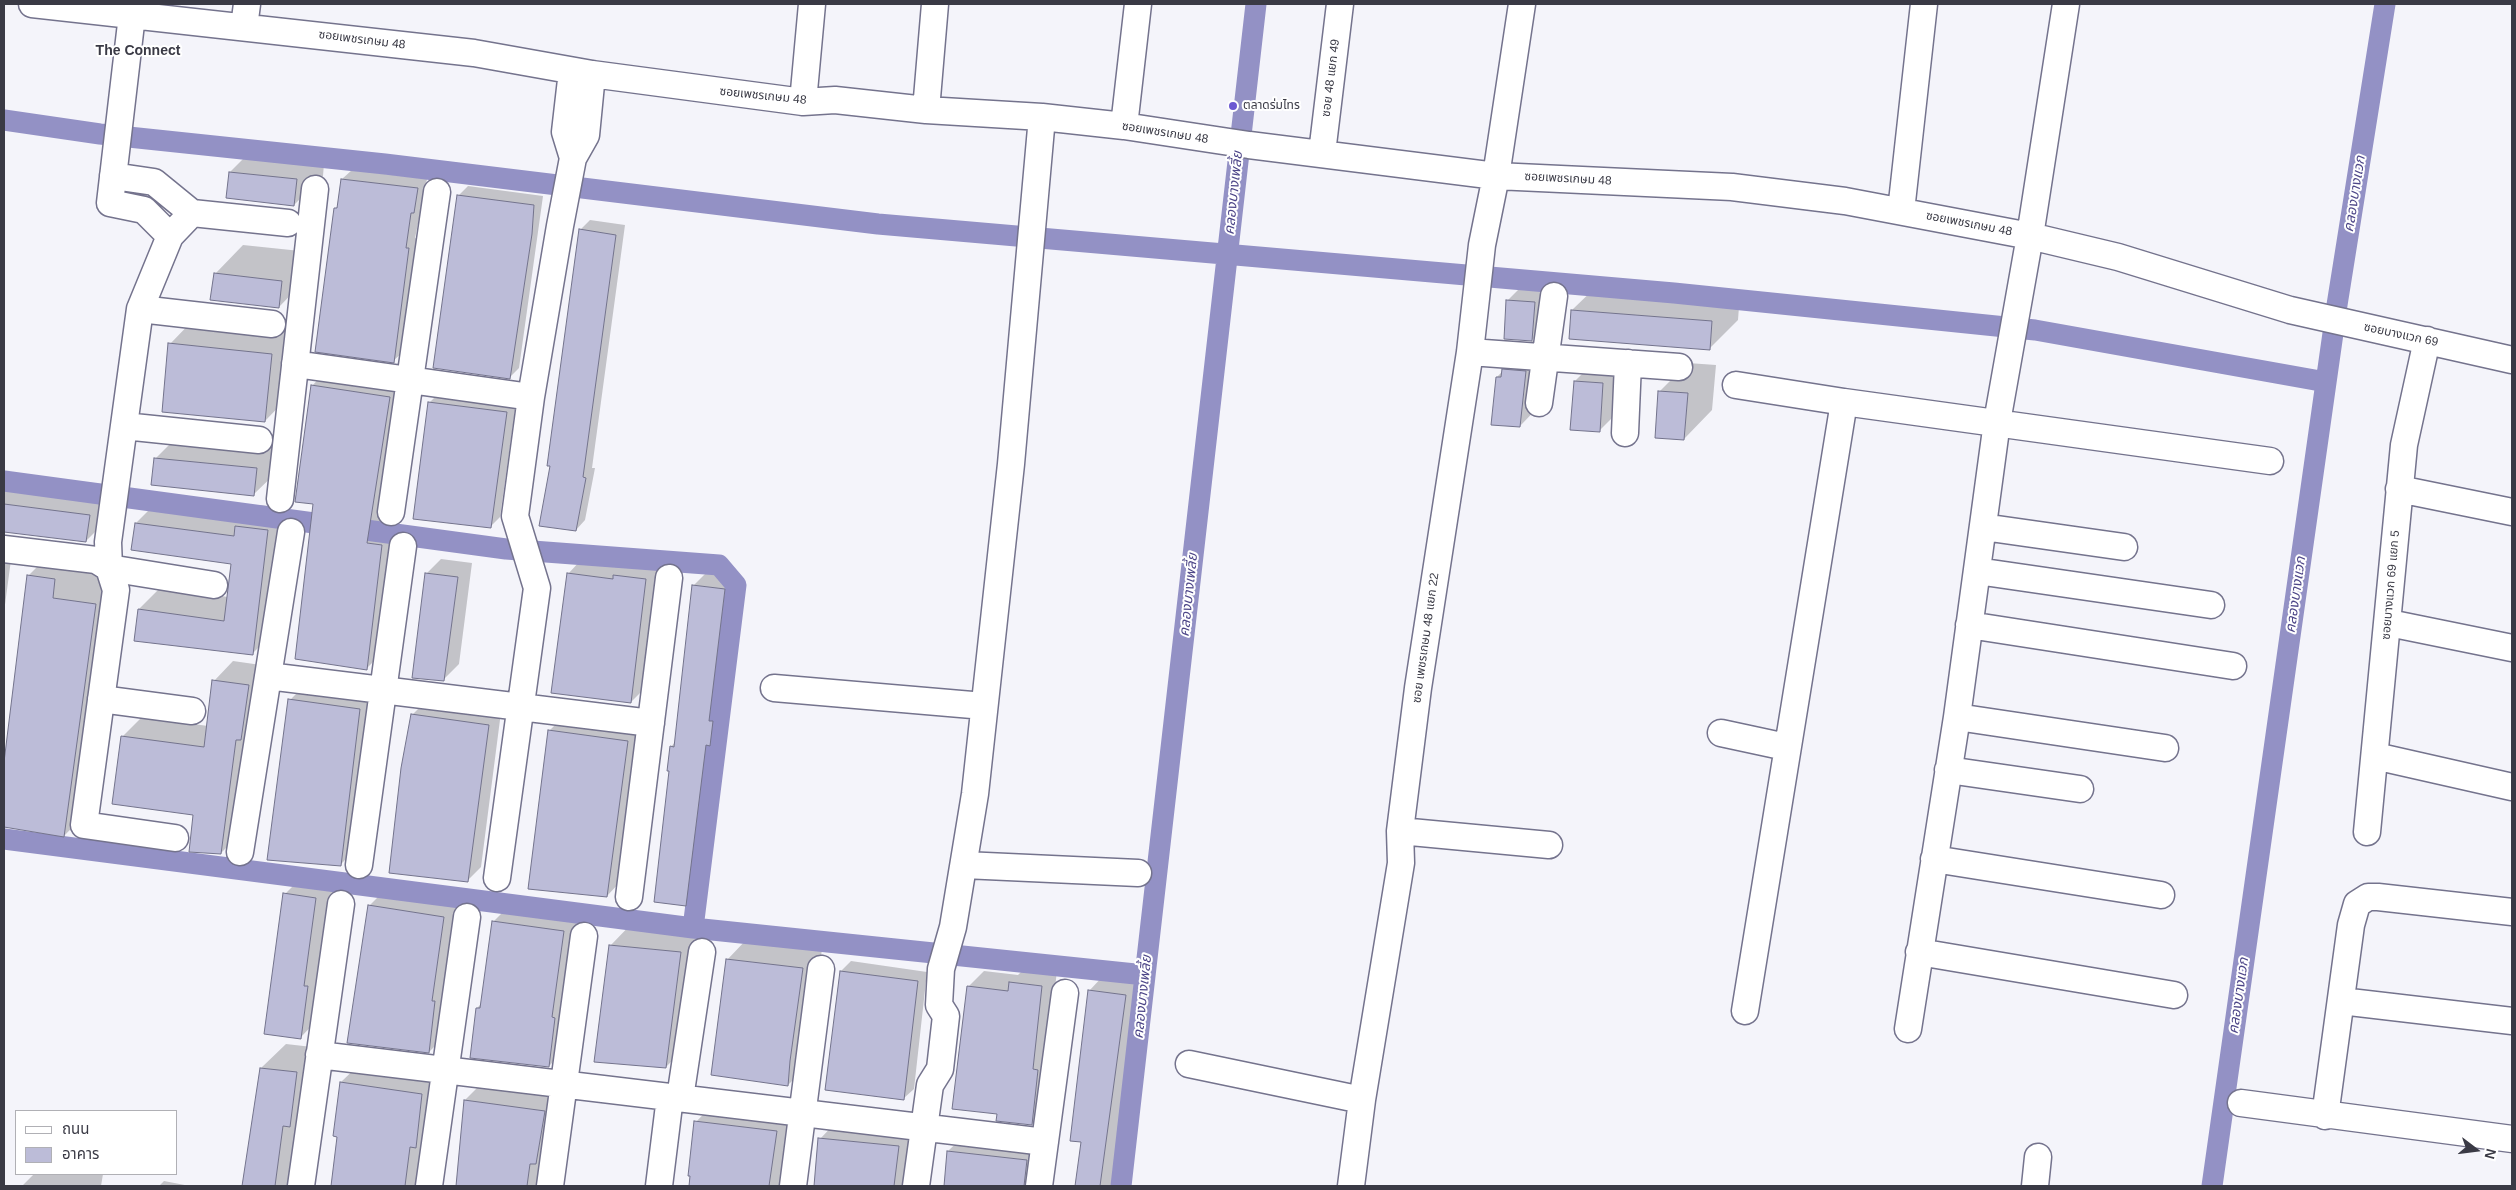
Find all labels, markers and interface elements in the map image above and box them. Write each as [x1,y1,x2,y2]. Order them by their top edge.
street label: ซอยเพชรเกษม 48 [318,28,406,52]
street label: ซอย 48 แยก 49 [1319,38,1343,118]
district label: The Connect [96,43,180,59]
street label: ซอยเพชรเกษม 48 [719,84,807,108]
place label: ตลาดร่มไทร [1243,99,1300,113]
marker: ตลาดร่มไทร [1227,100,1239,112]
street label: ซอยเพชรเกษม 48 [1121,119,1209,147]
water label: คลองบางเพลี้ย [1221,150,1247,236]
water label: คลองบางแวก [2341,155,2369,233]
street label: ซอยเพชรเกษม 48 [1524,170,1612,188]
street label: ซอยเพชรเกษม 48 [1925,209,2013,239]
street label: ซอยบางแวก 69 [2362,320,2440,350]
street label: ซอยบางแวก 69 แยก 5 [2379,530,2403,640]
water label: คลองบางเพลี้ย [1176,552,1202,638]
water label: คลองบางแวก [2282,556,2310,634]
street label: ซอย เพชรเกษม 48 แยก 22 [1410,572,1442,704]
water label: คลองบางเพลี้ย [1130,954,1156,1040]
water label: คลองบางแวก [2225,957,2253,1035]
legend [15,1110,178,1175]
text: ถนน [62,1120,89,1137]
north arrow [2451,1125,2501,1175]
text: อาคาร [62,1145,99,1162]
text: N [2481,1147,2500,1161]

